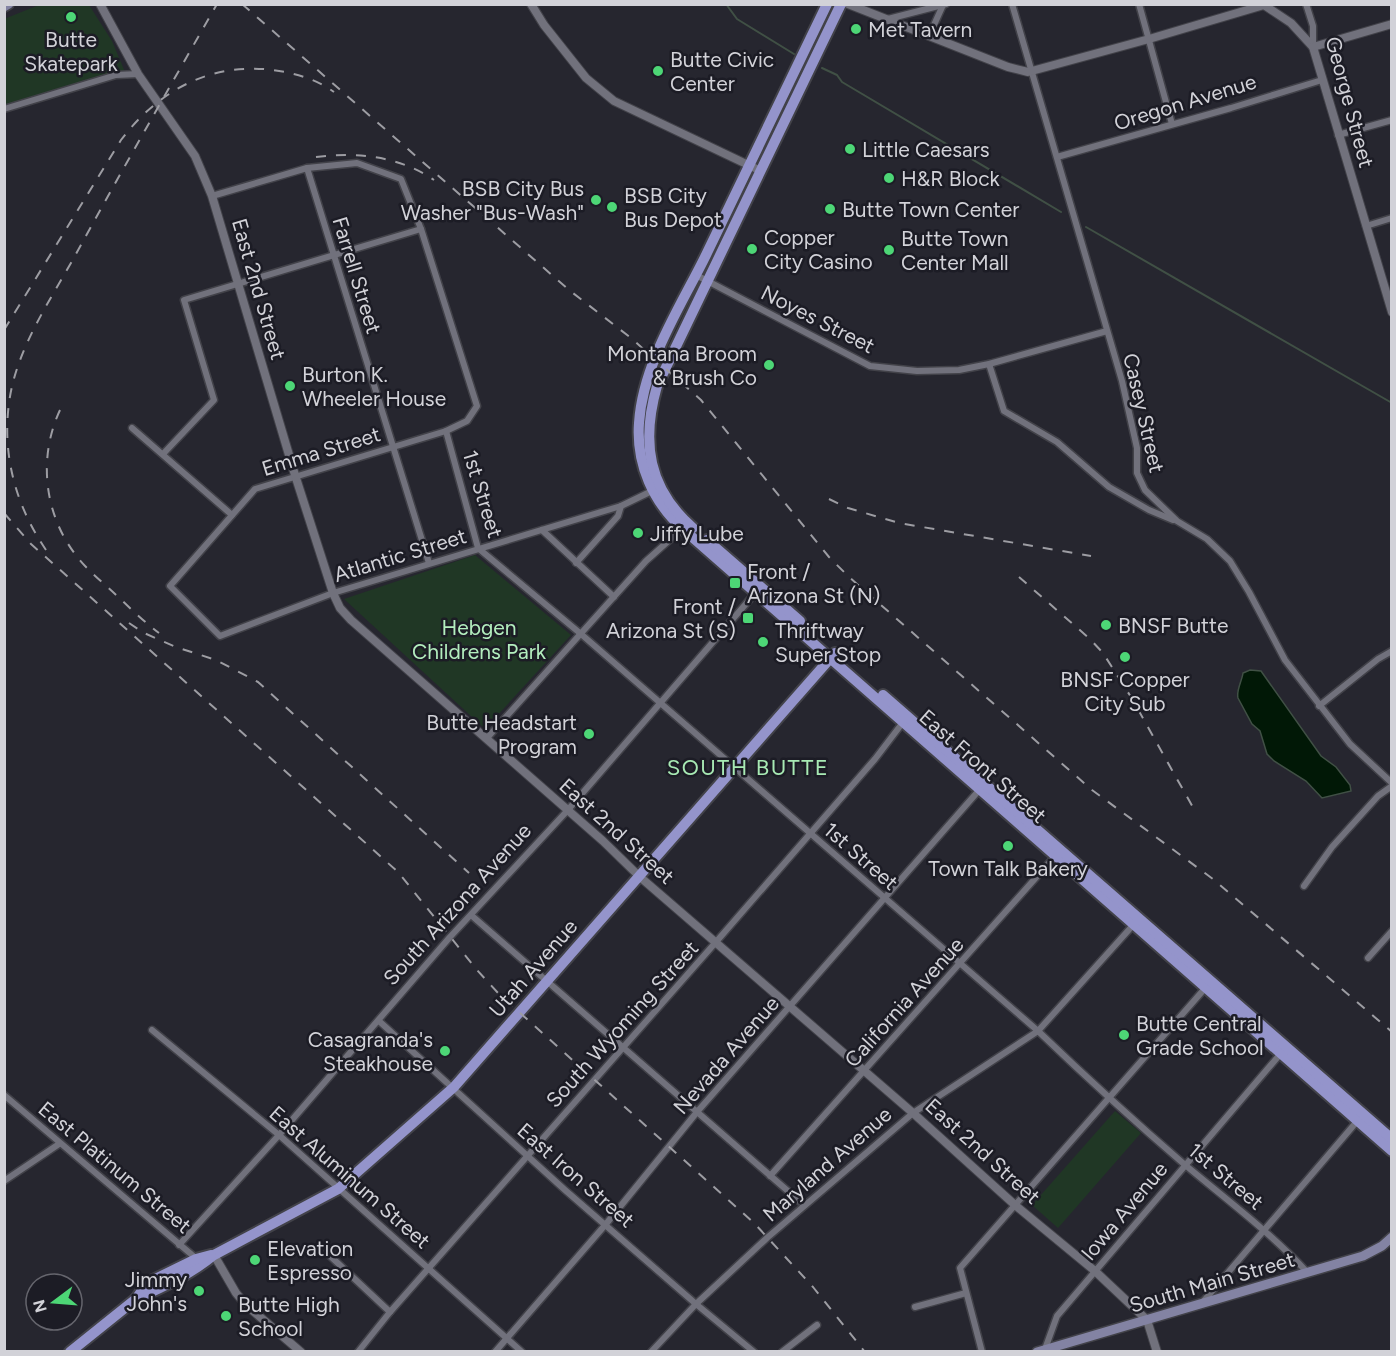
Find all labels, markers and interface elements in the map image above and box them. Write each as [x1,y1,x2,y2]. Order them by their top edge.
marker: Butte Skatepark [64,10,78,24]
place label: Met Tavern [868,17,972,42]
marker: Met Tavern [849,22,863,36]
place label: Butte Skatepark [24,27,118,76]
street label: George Street [1321,34,1379,170]
place label: Butte Civic Center [670,47,774,96]
marker: Butte Civic Center [651,64,665,78]
street label: Oregon Avenue [1111,69,1259,135]
place label: Little Caesars [862,137,990,162]
marker: Little Caesars [843,142,857,156]
place label: H&R Block [901,166,1001,191]
marker: H&R Block [882,171,896,185]
place label: BSB City Bus Washer "Bus-Wash" [401,176,584,225]
place label: BSB City Bus Depot [624,183,722,232]
marker: BSB City Bus Washer "Bus-Wash" [589,193,603,207]
place label: Butte Town Center [842,197,1019,222]
marker: BSB City Bus Depot [605,200,619,214]
marker: Butte Town Center [823,202,837,216]
street label: Farrell Street [327,214,387,337]
street label: East 2nd Street [227,215,291,363]
place label: Copper City Casino [764,225,873,274]
place label: Butte Town Center Mall [901,226,1009,275]
marker: Copper City Casino [745,242,759,256]
marker: Butte Town Center Mall [882,243,896,257]
street label: Noyes Street [757,280,879,358]
place label: Montana Broom & Brush Co [607,341,757,390]
street label: Casey Street [1118,351,1170,475]
marker: Montana Broom & Brush Co [762,358,776,372]
place label: Burton K. Wheeler House [302,362,446,411]
marker: Burton K. Wheeler House [283,379,297,393]
street label: Emma Street [259,421,383,481]
street label: 1st Street [458,447,508,541]
place label: Jiffy Lube [650,521,744,546]
street label: Atlantic Street [331,523,469,587]
marker: Jiffy Lube [631,526,645,540]
place label: Front / Arizona St (N) [747,559,880,608]
marker: Front / Arizona St (N) [728,576,742,590]
place label: Front / Arizona St (S) [606,594,736,643]
marker: Front / Arizona St (S) [741,611,755,625]
place label: BNSF Butte [1118,613,1228,638]
park label: Hebgen Childrens Park [412,615,547,664]
place label: Thriftway Super Stop [775,618,881,667]
marker: BNSF Butte [1099,618,1113,632]
marker: Thriftway Super Stop [756,635,770,649]
marker: BNSF Copper City Sub [1118,650,1132,664]
place label: BNSF Copper City Sub [1060,667,1190,716]
street label: East Front Street [914,704,1052,828]
place label: Butte Headstart Program [426,710,577,759]
marker: Butte Headstart Program [582,727,596,741]
district label: SOUTH BUTTE [667,754,829,781]
street label: East 2nd Street [554,773,680,889]
street label: 1st Street [819,817,903,895]
street label: South Arizona Avenue [378,818,536,990]
marker: Town Talk Bakery [1001,839,1015,853]
place label: Town Talk Bakery [928,856,1088,881]
street label: Utah Avenue [484,914,582,1022]
street label: California Avenue [839,932,969,1072]
street label: South Wyoming Street [541,936,703,1112]
street label: Nevada Avenue [668,991,784,1119]
place label: Butte Central Grade School [1136,1011,1264,1060]
place label: Casagranda's Steakhouse [308,1027,433,1076]
marker: Butte Central Grade School [1117,1028,1131,1042]
marker: Casagranda's Steakhouse [438,1044,452,1058]
street label: East 2nd Street [920,1093,1046,1209]
street label: East Platinum Street [34,1096,196,1238]
street label: East Aluminum Street [265,1100,435,1254]
street label: Maryland Avenue [758,1101,896,1227]
street label: East Iron Street [512,1117,640,1233]
street label: 1st Street [1183,1137,1269,1215]
street label: Iowa Avenue [1076,1157,1172,1265]
place label: Elevation Espresso [267,1236,353,1285]
street label: South Main Street [1127,1246,1298,1318]
marker: Elevation Espresso [248,1253,262,1267]
place label: Jimmy John's [125,1267,187,1316]
north arrow [24,1272,84,1332]
marker: Jimmy John's [192,1284,206,1298]
place label: Butte High School [238,1292,340,1341]
text: N [29,1297,51,1315]
marker: Butte High School [219,1309,233,1323]

